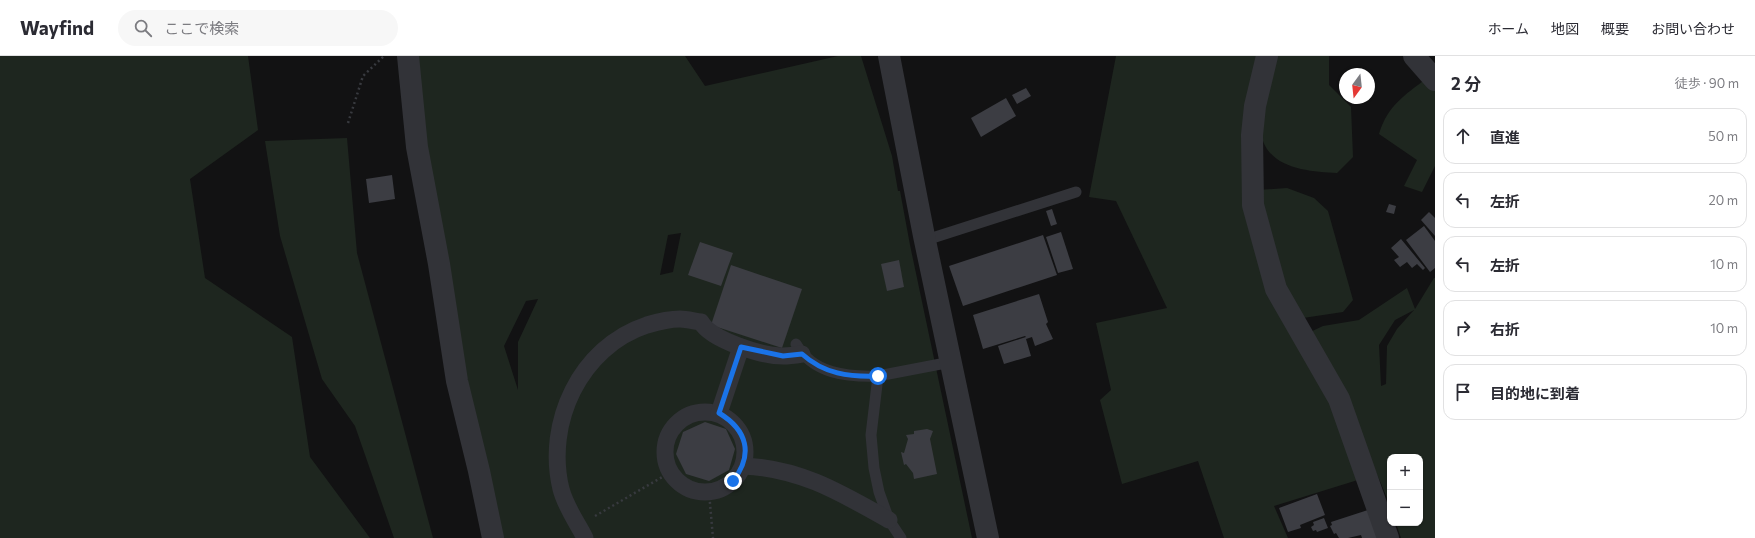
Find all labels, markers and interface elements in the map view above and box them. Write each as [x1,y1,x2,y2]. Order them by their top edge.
search box [118,10,398,46]
text: Wayfind [20,16,94,39]
icon: search [132,17,154,39]
text: ここで検索 [164,19,239,37]
text: ホーム [1487,20,1529,37]
text: 地図 [1551,20,1579,37]
text: 概要 [1601,20,1629,37]
text: お問い合わせ [1651,20,1735,37]
north arrow [1339,68,1375,104]
text: 2 分 [1451,73,1481,94]
text: 徒歩 · 90 m [1675,75,1739,91]
icon: ahead [1452,125,1474,147]
text: 直進 [1490,128,1520,146]
text: 50 m [1708,128,1738,144]
icon: left [1452,189,1474,211]
text: 左折 [1490,192,1520,210]
text: 20 m [1709,192,1738,208]
icon: left [1452,253,1474,275]
text: 左折 [1490,256,1520,274]
text: 10 m [1710,256,1738,272]
icon: right [1452,317,1474,339]
text: 右折 [1490,320,1520,338]
text: 10 m [1710,320,1738,336]
route start [869,367,887,385]
icon: arrive [1452,381,1474,403]
text: 目的地に到着 [1490,384,1580,402]
map controls [1387,454,1423,526]
button: + [1387,454,1423,490]
route end [724,472,742,490]
button: − [1387,490,1423,526]

